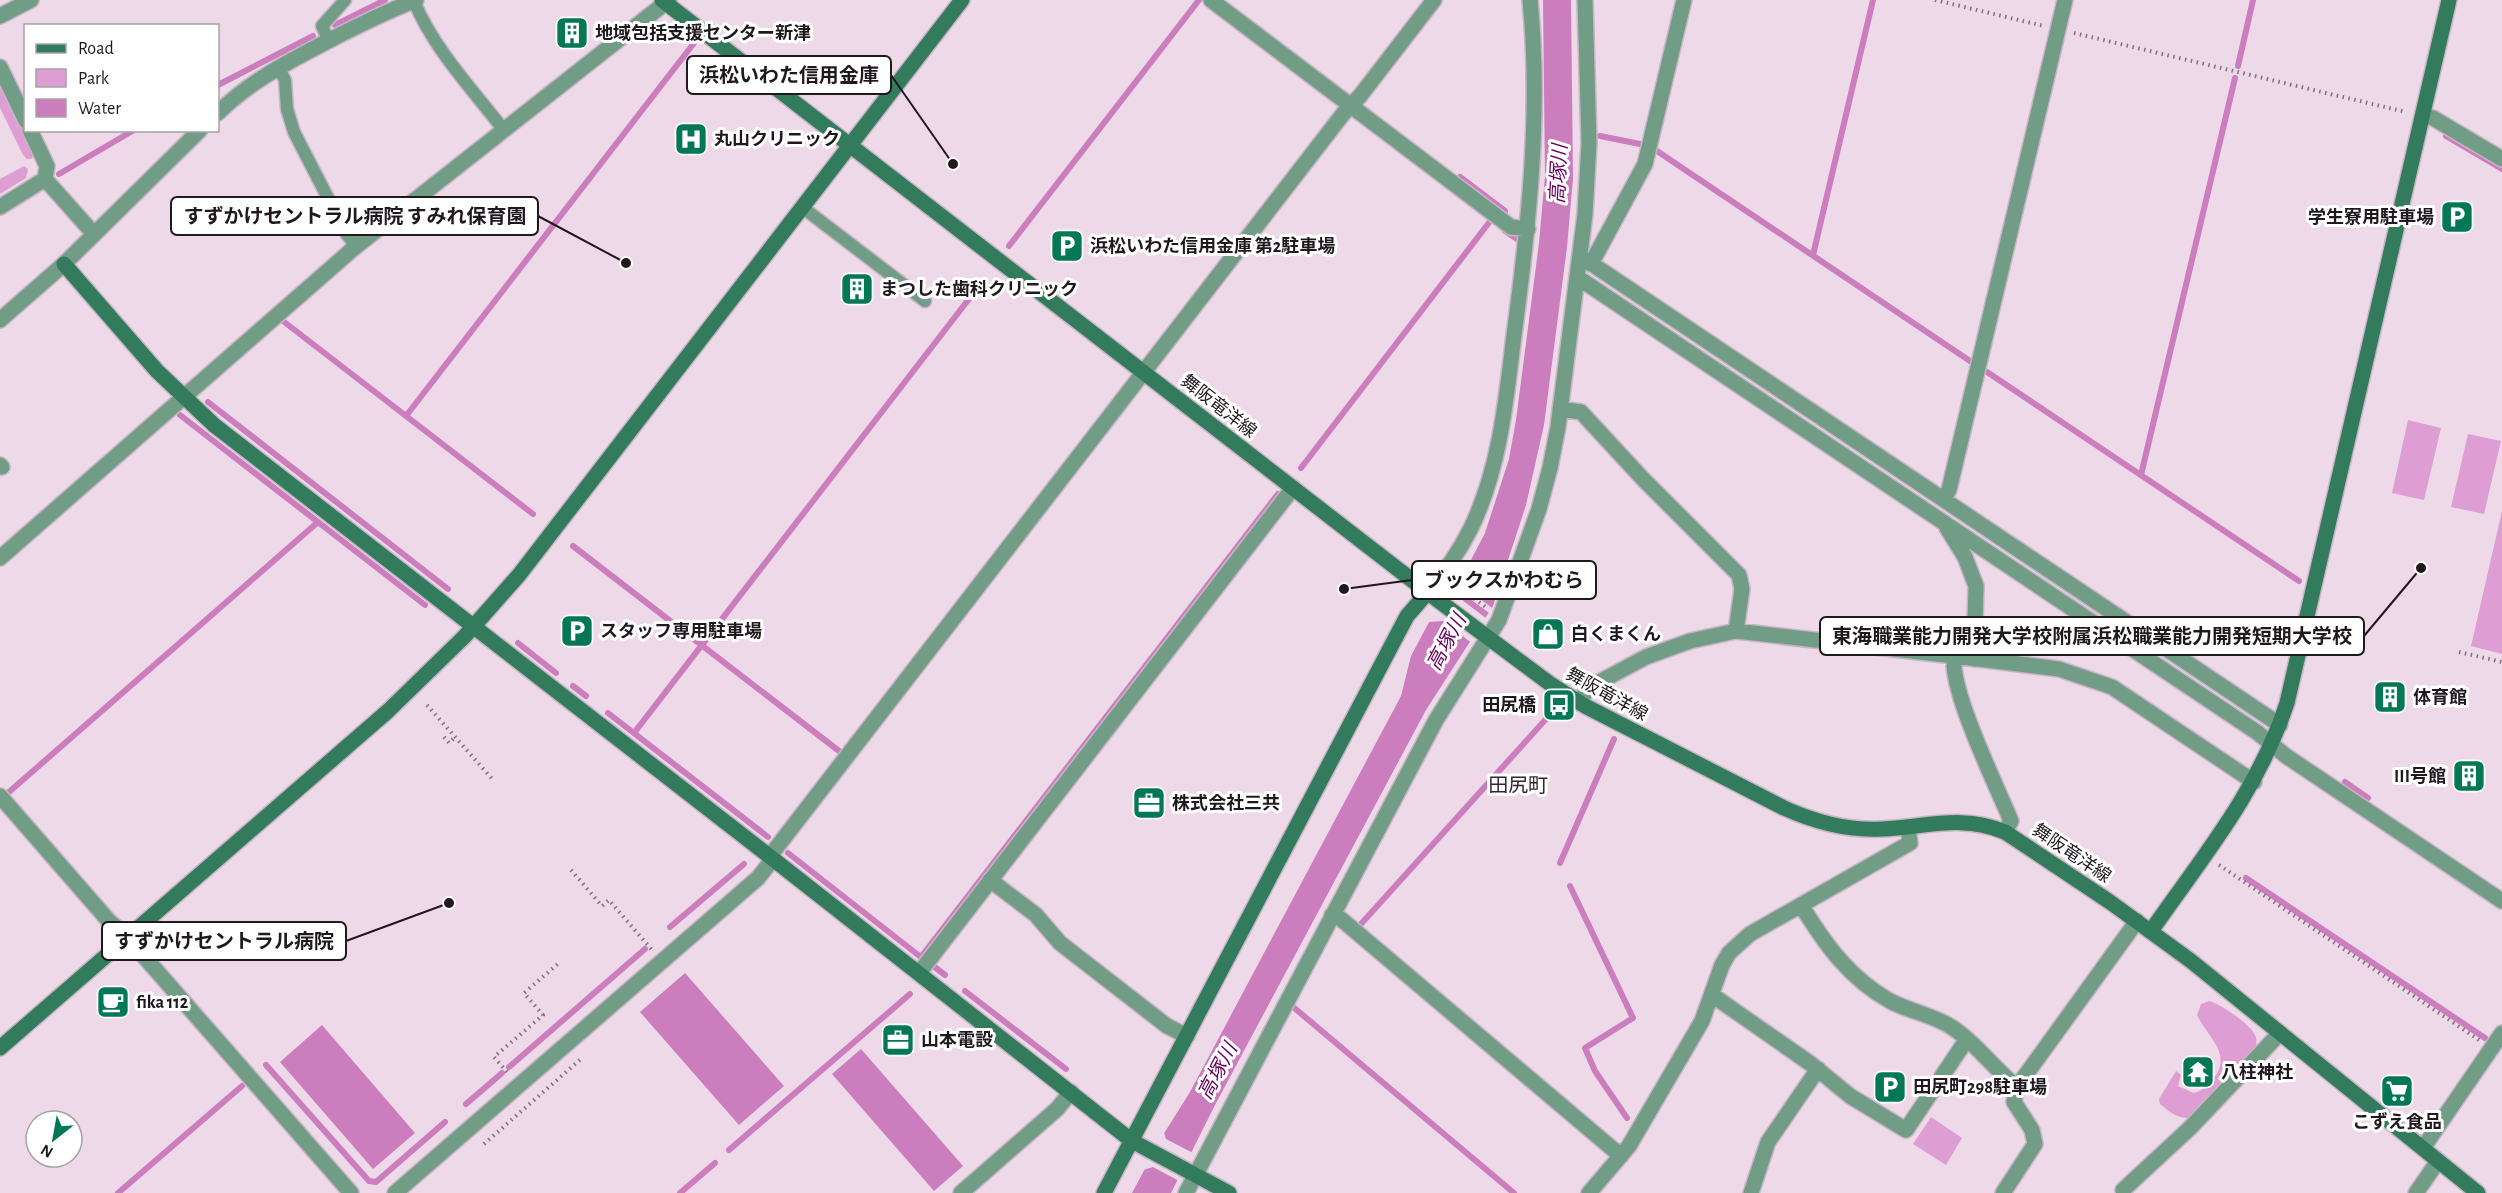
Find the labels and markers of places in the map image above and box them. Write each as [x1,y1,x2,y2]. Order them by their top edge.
building icon: 地域包括支援センター新津 [554,15,590,51]
place label: 地域包括支援センター新津 [595,23,811,43]
callout: 浜松いわた信用金庫 [687,56,891,94]
hospital icon: 丸山クリニック [673,121,709,157]
place label: 丸山クリニック [714,130,840,149]
callout: すずかけセントラル病院 すみれ保育園 [171,197,538,235]
parking icon: 学生寮用駐車場 [2439,199,2475,235]
place label: 学生寮用駐車場 [2308,207,2434,227]
parking icon: 浜松いわた信用金庫 第2駐車場 [1049,228,1085,264]
place label: 浜松いわた信用金庫 第2駐車場 [1090,236,1335,256]
building icon: まつした歯科クリニック [839,271,875,307]
place label: まつした歯科クリニック [880,279,1078,299]
callout: ブックスかわむら [1412,561,1596,599]
parking icon: スタッフ専用駐車場 [559,613,595,649]
shop icon: 白くまくん [1530,616,1566,652]
callout: 東海職業能力開発大学校附属浜松職業能力開発短期大学校 [1820,617,2364,655]
place label: スタッフ専用駐車場 [600,621,762,641]
place label: 白くまくん [1571,624,1661,644]
building icon: 体育館 [2372,679,2408,715]
bus stop icon: 田尻橋 [1541,687,1577,723]
place label: 体育館 [2413,687,2467,707]
place label: 田尻橋 [1482,695,1536,715]
building icon: III号館 [2451,758,2487,794]
place label: III号館 [2394,767,2446,786]
office icon: 株式会社三共 [1131,785,1167,821]
place label: 株式会社三共 [1172,793,1280,813]
callout: すずかけセントラル病院 [102,922,346,960]
cafe icon: fika 112 [95,984,131,1020]
place label: fika 112 [136,994,189,1012]
office icon: 山本電設 [880,1022,916,1058]
place label: 山本電設 [921,1031,993,1050]
temple icon: 八柱神社 [2180,1054,2216,1090]
place label: 八柱神社 [2221,1062,2293,1082]
parking icon: 田尻町298駐車場 [1872,1069,1908,1105]
supermarket icon: こずえ食品 [2379,1073,2415,1109]
place label: 田尻町298駐車場 [1913,1077,2047,1097]
place label: こずえ食品 [2352,1111,2442,1132]

